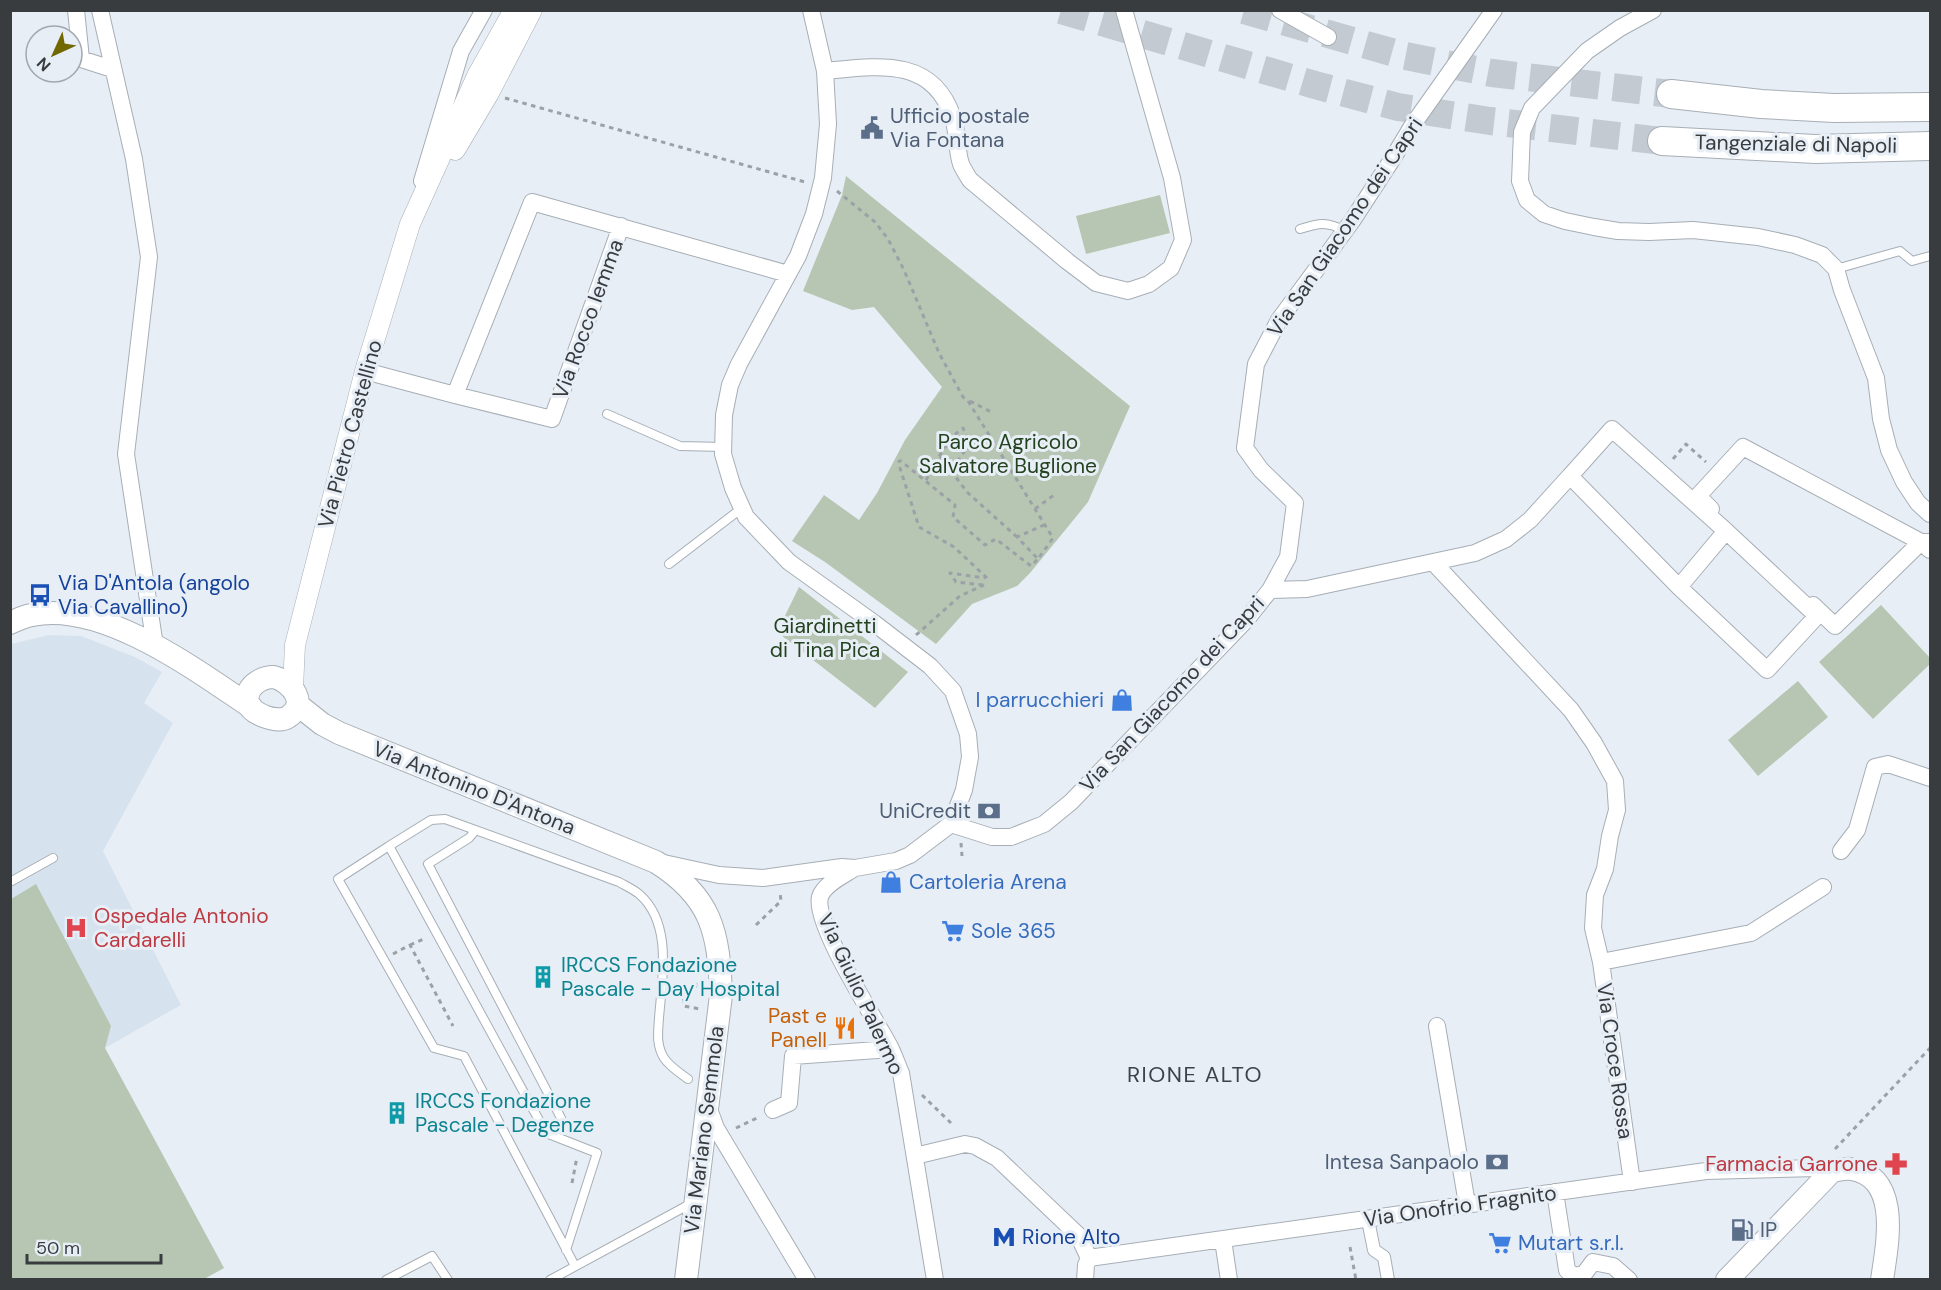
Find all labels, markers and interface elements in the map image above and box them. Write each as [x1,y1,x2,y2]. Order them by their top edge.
north arrow [24,24,84,84]
text: N [32,53,55,76]
place label: Ufficio postale Via Fontana [890,102,1030,154]
street label: Via San Giacomo dei Capri [1261,112,1429,342]
public building icon: Ufficio postale Via Fontana [859,115,885,141]
street label: Tangenziale di Napoli [1695,128,1897,160]
street label: Via Rocco Iemma [546,235,630,403]
street label: Via Pietro Castellino [311,337,389,531]
park label: Parco Agricolo Salvatore Buglione [919,428,1097,480]
place label: Via D'Antola (angolo Via Cavallino) [58,569,250,621]
bus stop icon: Via D'Antola (angolo Via Cavallino) [27,582,53,608]
street label: Via San Giacomo dei Capri [1073,590,1271,798]
park label: Giardinetti di Tina Pica [770,612,880,664]
place label: I parrucchieri [975,686,1104,714]
shop icon: I parrucchieri [1109,687,1135,713]
street label: Via Antonino D'Antona [369,735,579,841]
place label: UniCredit [879,797,971,825]
bank icon: UniCredit [976,798,1002,824]
place label: Cartoleria Arena [909,868,1067,896]
shop icon: Cartoleria Arena [878,869,904,895]
place label: Ospedale Antonio Cardarelli [94,902,269,954]
street label: Via Giulio Palermo [811,909,911,1079]
hospital icon: Ospedale Antonio Cardarelli [63,915,89,941]
place label: Sole 365 [971,917,1056,945]
supermarket icon: Sole 365 [940,918,966,944]
place label: IRCCS Fondazione Pascale - Day Hospital [561,951,780,1003]
building icon: IRCCS Fondazione Pascale - Day Hospital [530,964,556,990]
street label: Via Croce Rossa [1590,981,1640,1141]
place label: Past e Panell [768,1002,827,1054]
restaurant icon: Past e Panell [832,1015,858,1041]
street label: Via Mariano Semmola [677,1024,731,1236]
district label: RIONE ALTO [1127,1060,1263,1089]
place label: IRCCS Fondazione Pascale - Degenze [415,1087,594,1139]
building icon: IRCCS Fondazione Pascale - Degenze [384,1100,410,1126]
place label: Intesa Sanpaolo [1325,1148,1479,1176]
bank icon: Intesa Sanpaolo [1484,1149,1510,1175]
place label: Farmacia Garrone [1705,1150,1878,1178]
pharmacy icon: Farmacia Garrone [1883,1151,1909,1177]
street label: Via Onofrio Fragnito [1362,1179,1558,1233]
place label: IP [1760,1216,1777,1244]
fuel station icon: IP [1729,1217,1755,1243]
place label: Rione Alto [1022,1223,1121,1251]
metro station icon: Rione Alto [991,1224,1017,1250]
scale bar [27,1227,160,1265]
place label: Mutart s.r.l. [1518,1229,1624,1257]
supermarket icon: Mutart s.r.l. [1487,1230,1513,1256]
text: 50 m [36,1236,80,1260]

